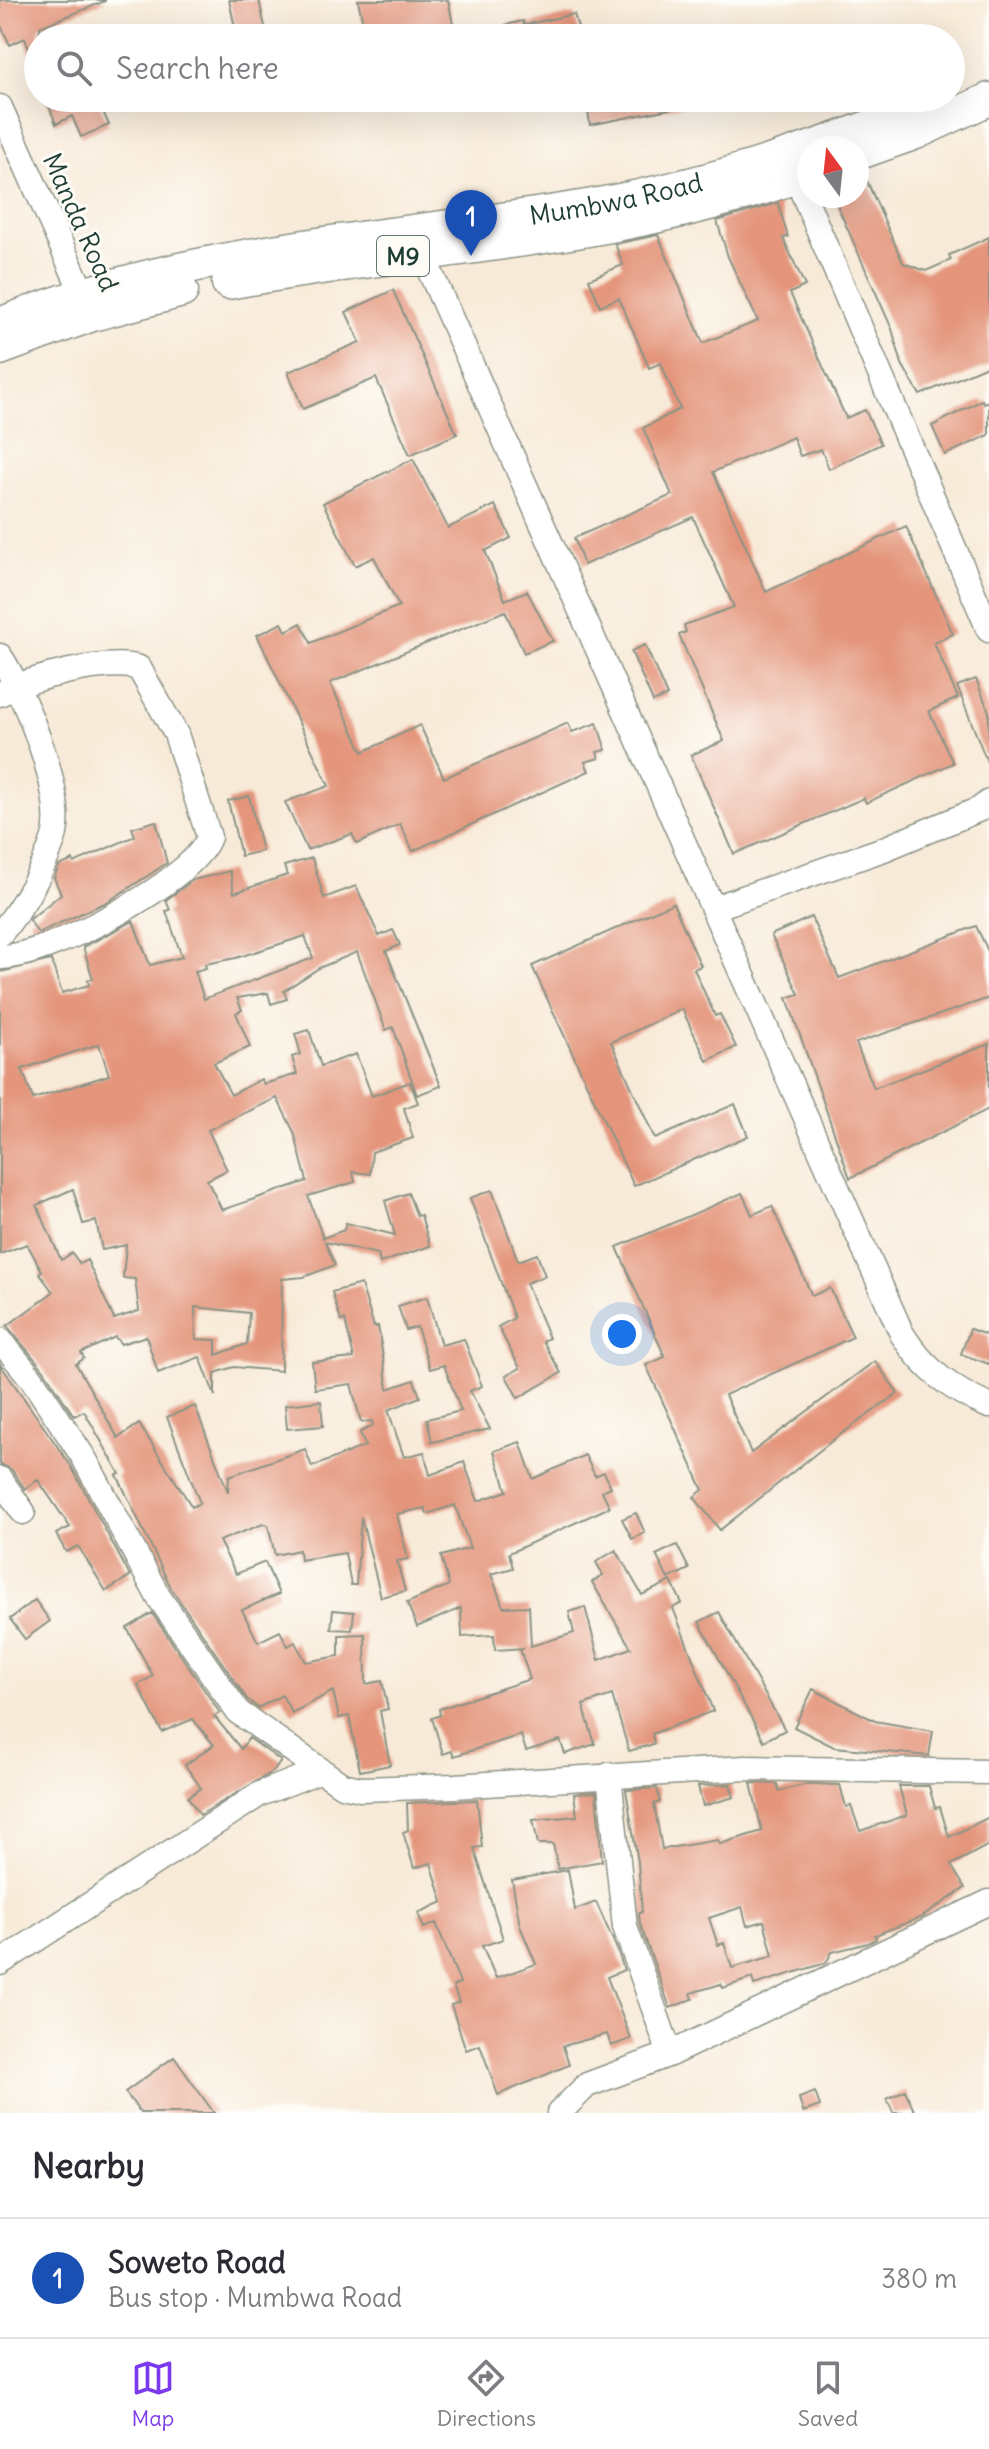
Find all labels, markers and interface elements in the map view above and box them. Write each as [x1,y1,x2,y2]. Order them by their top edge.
search box [24,24,965,112]
icon: search [52,46,96,90]
text: Search here [116,49,279,87]
north arrow [797,136,869,208]
street label: Manda Road [36,148,126,296]
street label: Mumbwa Road [527,165,706,231]
pin: 1 [445,190,497,256]
road number: M9 [377,236,429,276]
your location [602,1314,642,1354]
text: Nearby [32,2144,145,2187]
text: Soweto Road [108,2243,286,2281]
text: 1 [53,2262,63,2295]
text: 380 m [881,2262,957,2295]
text: Bus stop · Mumbwa Road [108,2281,402,2314]
tab: Map [131,2356,175,2432]
tab: Directions [437,2356,536,2432]
tab: Saved [798,2356,858,2432]

